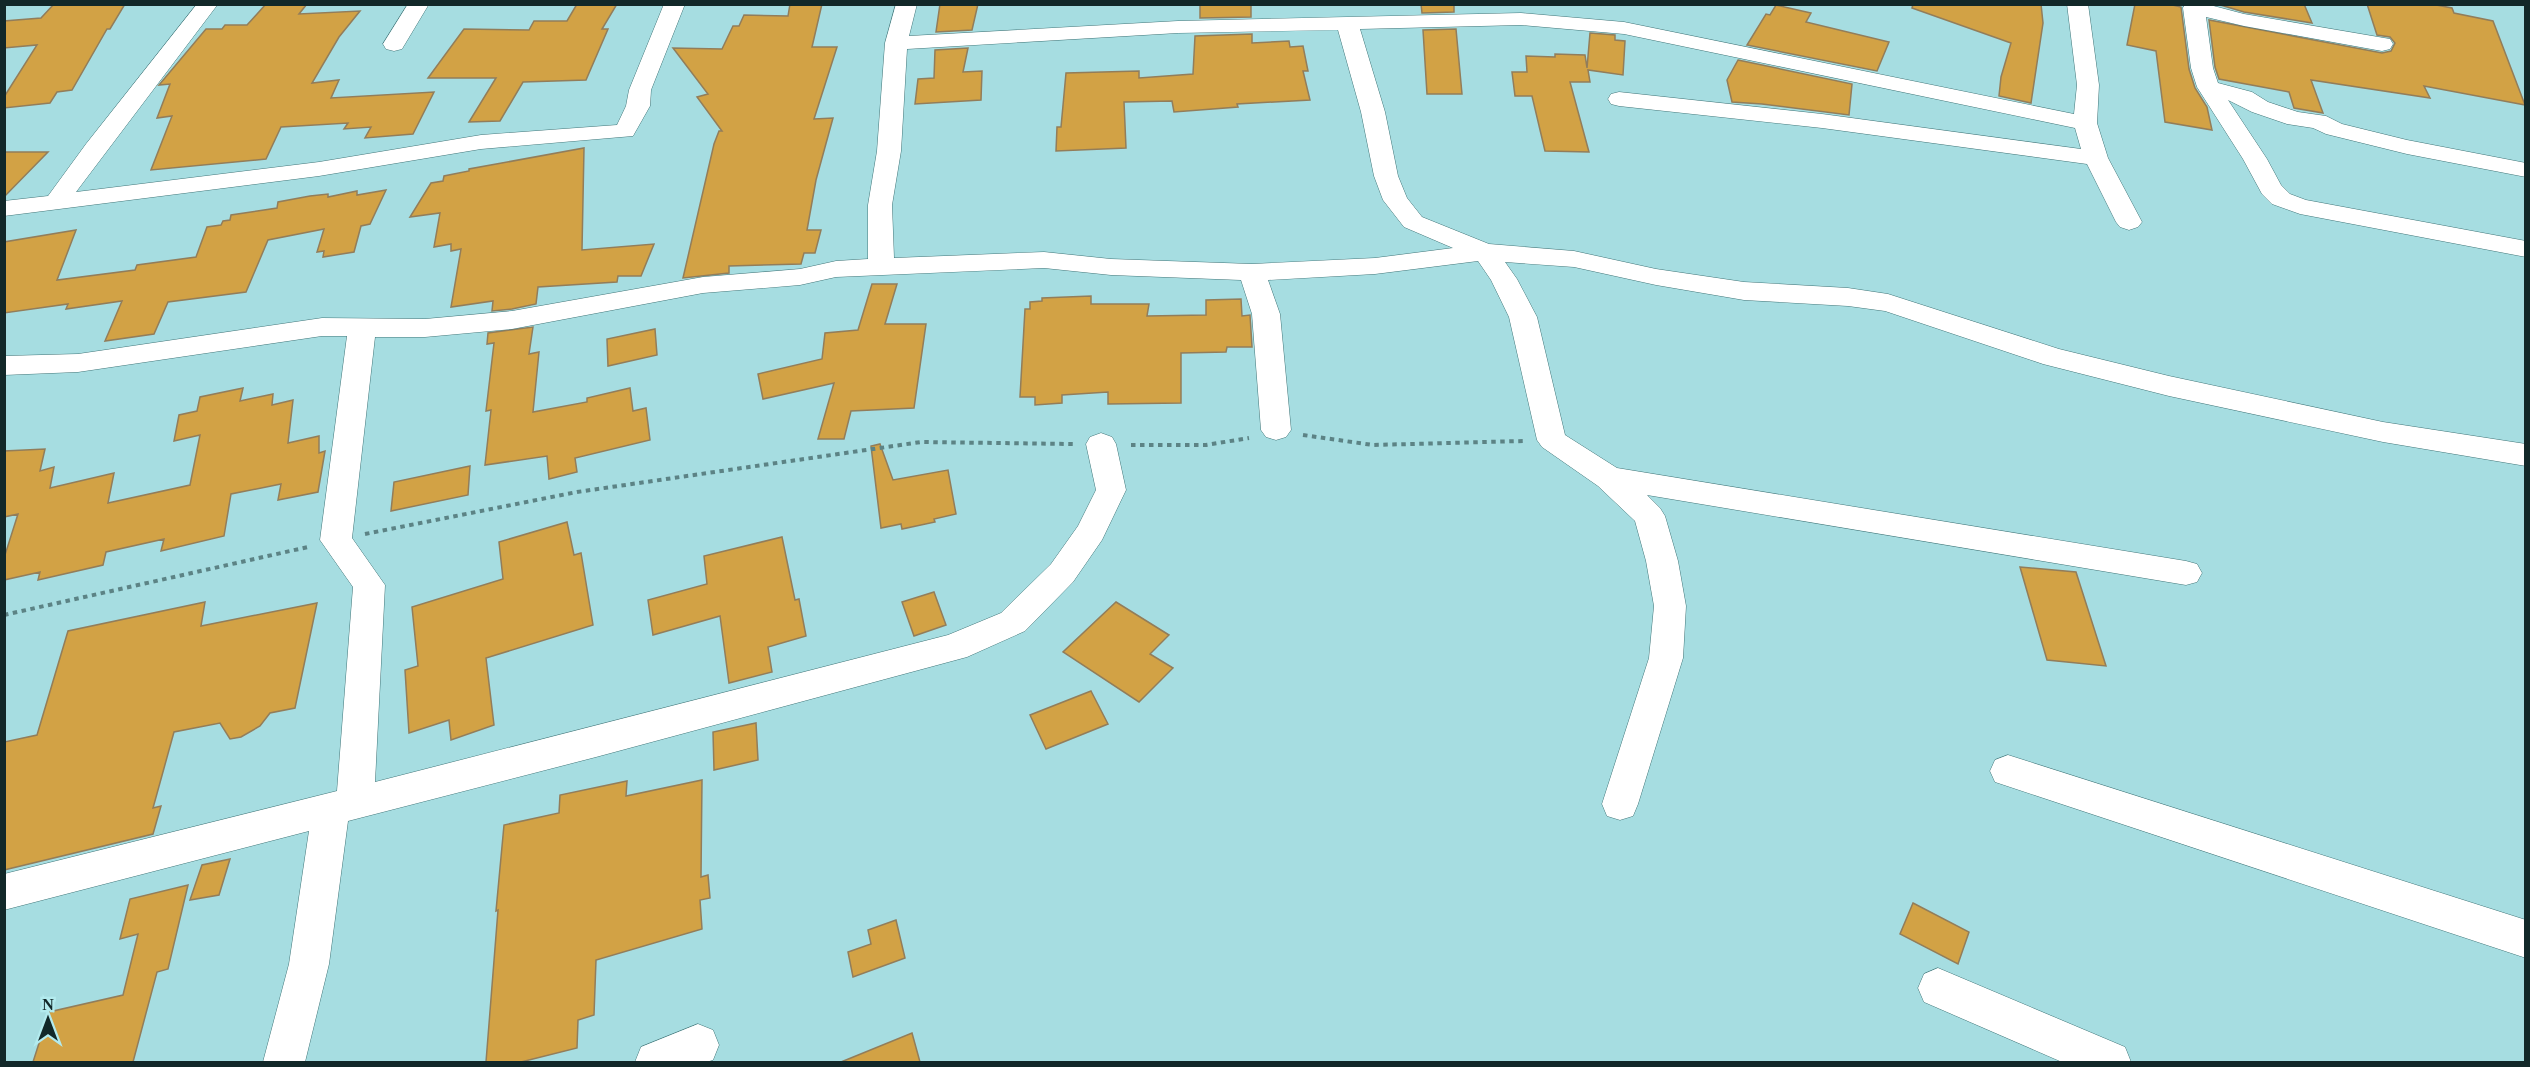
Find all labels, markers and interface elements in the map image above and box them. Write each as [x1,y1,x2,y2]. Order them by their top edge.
north arrow [18,989,78,1049]
text: N [42,996,54,1013]

